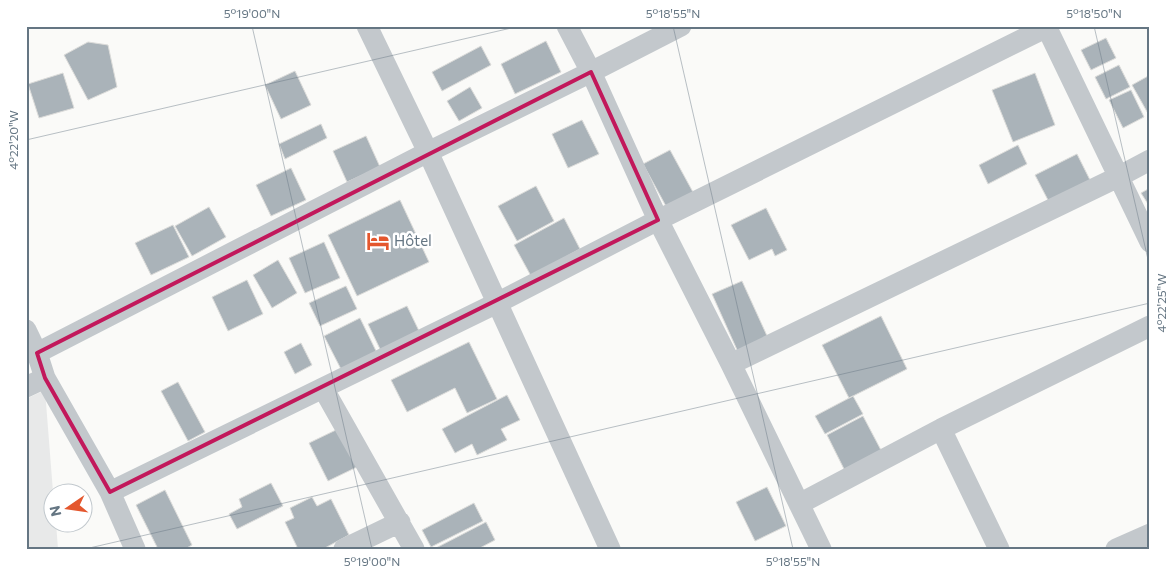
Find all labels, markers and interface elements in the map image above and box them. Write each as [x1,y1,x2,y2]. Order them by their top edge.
text: 5°19'00"N [224,6,280,20]
text: 5°18'55"N [646,6,700,20]
text: 5°18'50"N [1066,6,1122,20]
text: 4°22'20"W [6,110,20,170]
hotel icon: Hôtel [365,228,391,254]
place label: Hôtel [394,231,432,249]
text: 4°22'25"W [1154,274,1168,332]
north arrow [42,482,92,532]
text: N [45,504,64,518]
text: 5°19'00"N [344,554,400,568]
text: 5°18'55"N [766,554,820,568]

